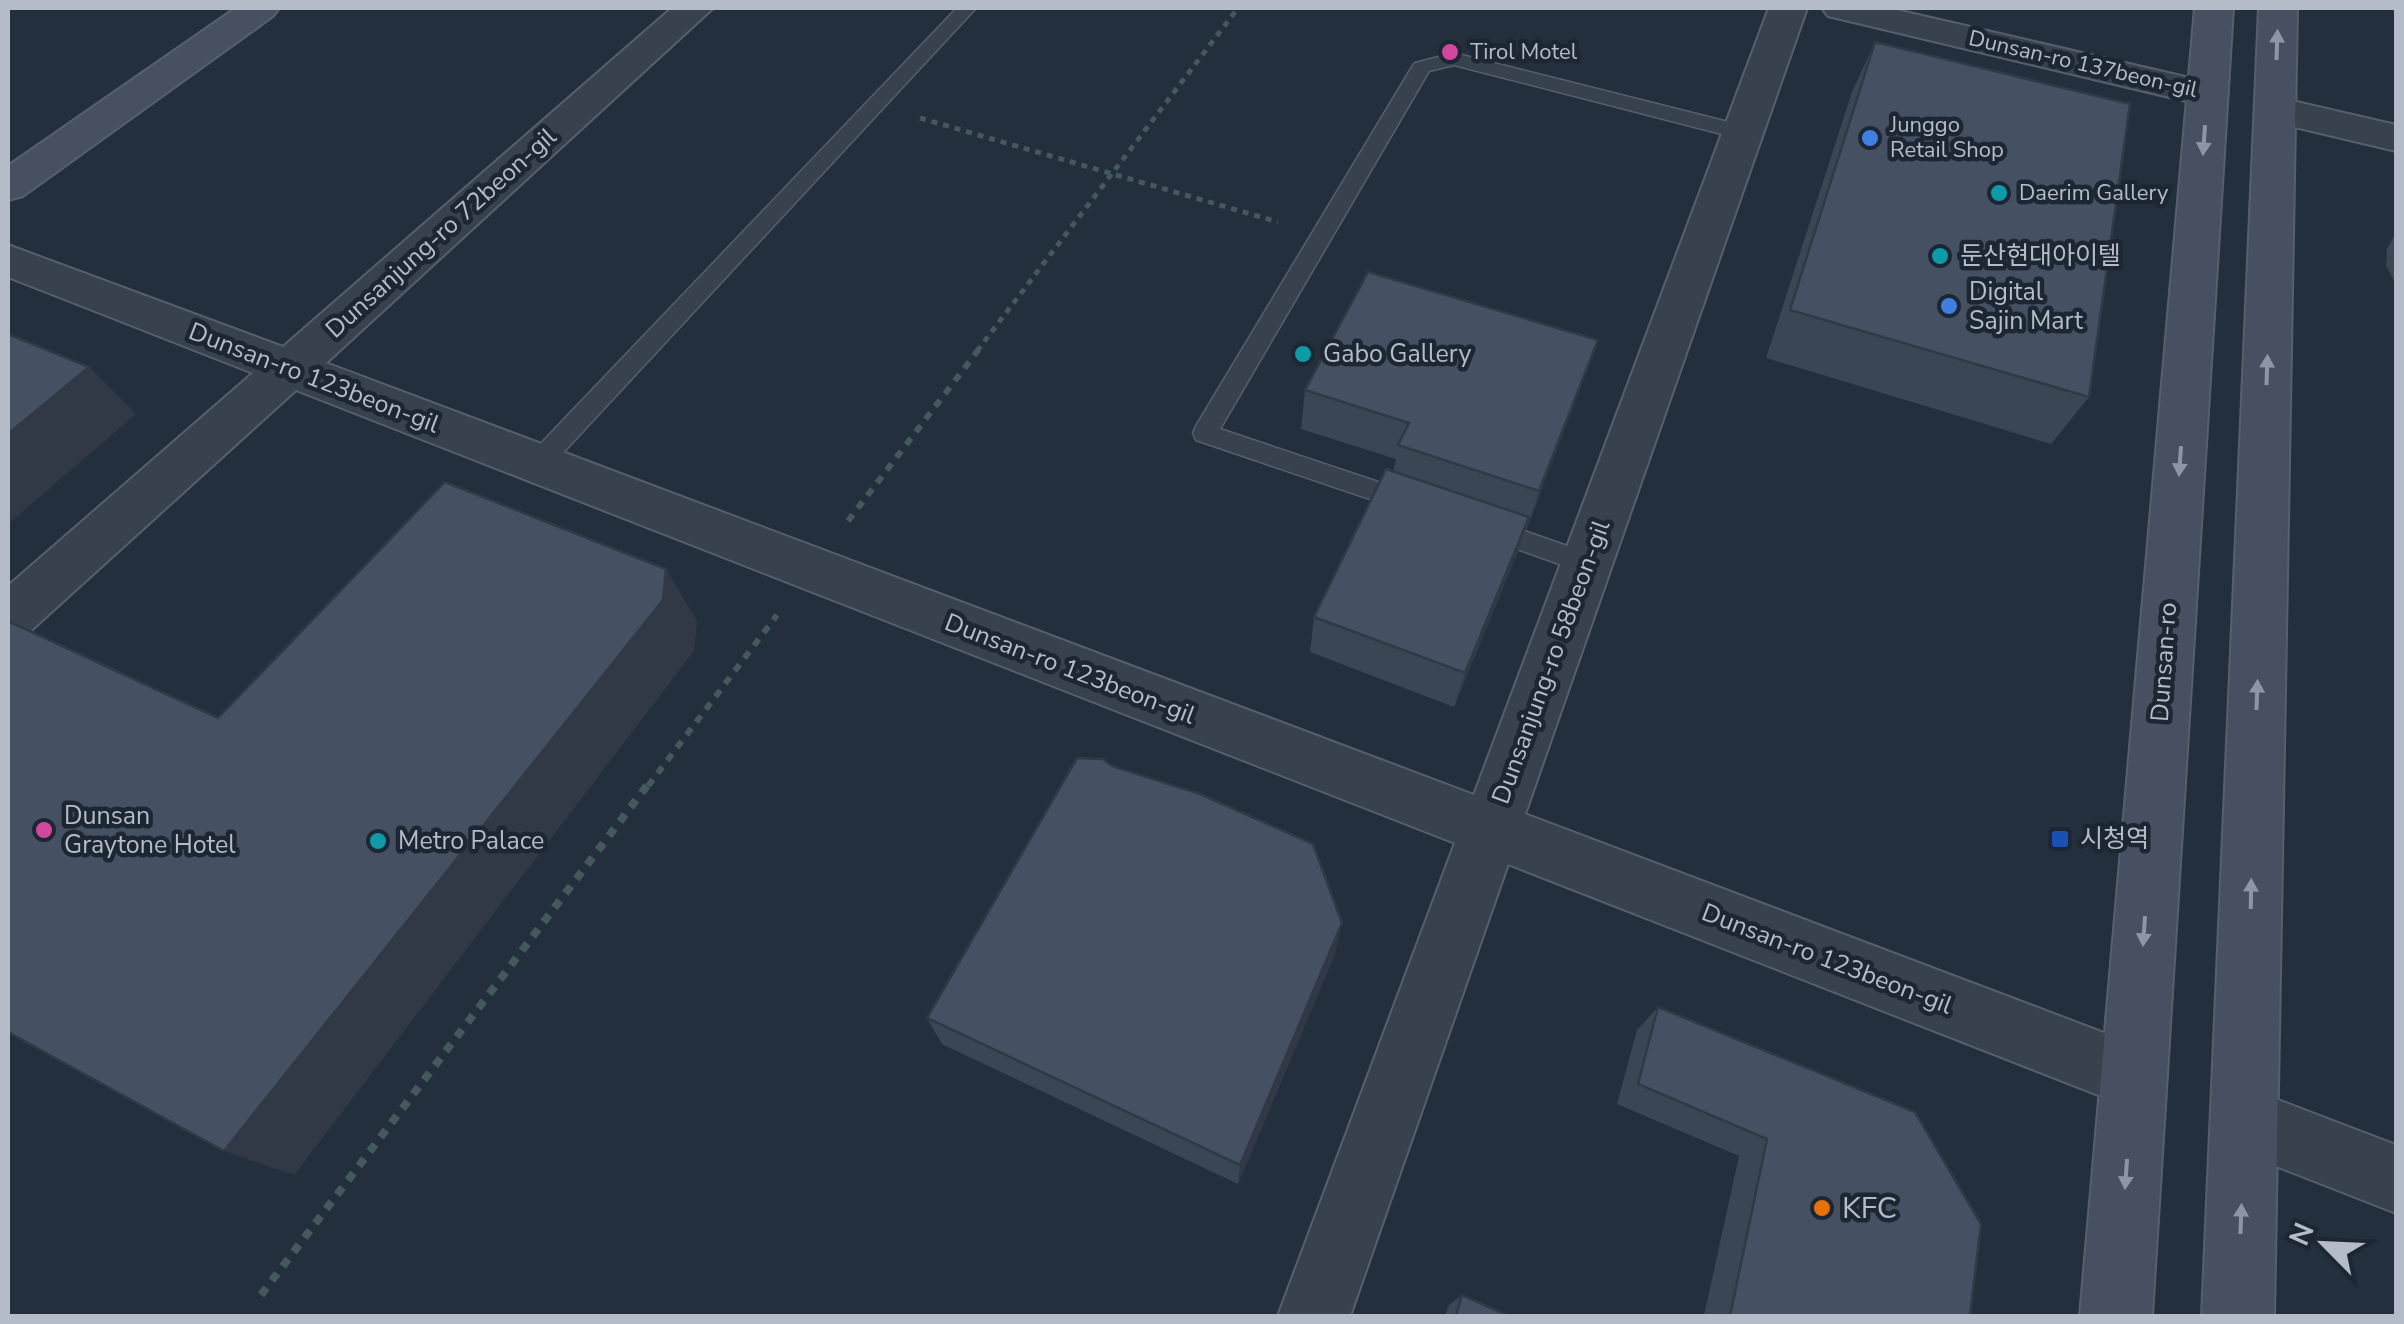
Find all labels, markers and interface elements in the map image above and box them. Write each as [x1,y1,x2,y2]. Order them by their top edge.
street label: Dunsan-ro 137beon-gil [1966,23,2201,105]
one-way arrow [2269,29,2285,61]
place label: Tirol Motel [1470,37,1578,67]
marker: Tirol Motel [1439,41,1461,63]
place label: Junggo Retail Shop [1889,110,2004,165]
street label: Dunsanjung-ro 72beon-gil [318,120,564,346]
one-way arrow [2196,124,2212,156]
marker: Junggo Retail Shop [1859,127,1881,149]
place label: Daerim Gallery [2019,178,2169,208]
marker: Daerim Gallery [1988,182,2010,204]
place label: 둔산현대아이텔 [1960,239,2121,273]
marker: 둔산현대아이텔 [1929,245,1951,267]
place label: Digital Sajin Mart [1969,275,2083,338]
marker: Digital Sajin Mart [1938,295,1960,317]
street label: Dunsan-ro 123beon-gil [184,315,445,442]
place label: Gabo Gallery [1323,337,1471,371]
marker: Gabo Gallery [1292,343,1314,365]
one-way arrow [2260,354,2276,386]
one-way arrow [2171,446,2187,478]
street label: Dunsanjung-ro 58beon-gil [1484,515,1618,809]
street label: Dunsan-ro [2143,601,2185,723]
street label: Dunsan-ro 123beon-gil [940,606,1201,733]
one-way arrow [2249,679,2265,711]
place label: Dunsan Graytone Hotel [64,799,236,862]
marker: Dunsan Graytone Hotel [33,819,55,841]
place label: 시청역 [2080,822,2149,856]
place label: Metro Palace [398,824,544,858]
marker: 시청역 [2049,828,2071,850]
marker: Metro Palace [367,830,389,852]
one-way arrow [2244,878,2260,910]
street label: Dunsan-ro 123beon-gil [1697,896,1958,1023]
one-way arrow [2136,915,2152,947]
one-way arrow [2118,1158,2134,1190]
place label: KFC [1842,1188,1897,1229]
north arrow [2274,1194,2374,1294]
marker: KFC [1811,1197,1833,1219]
one-way arrow [2234,1203,2250,1235]
text: N [2280,1217,2324,1252]

